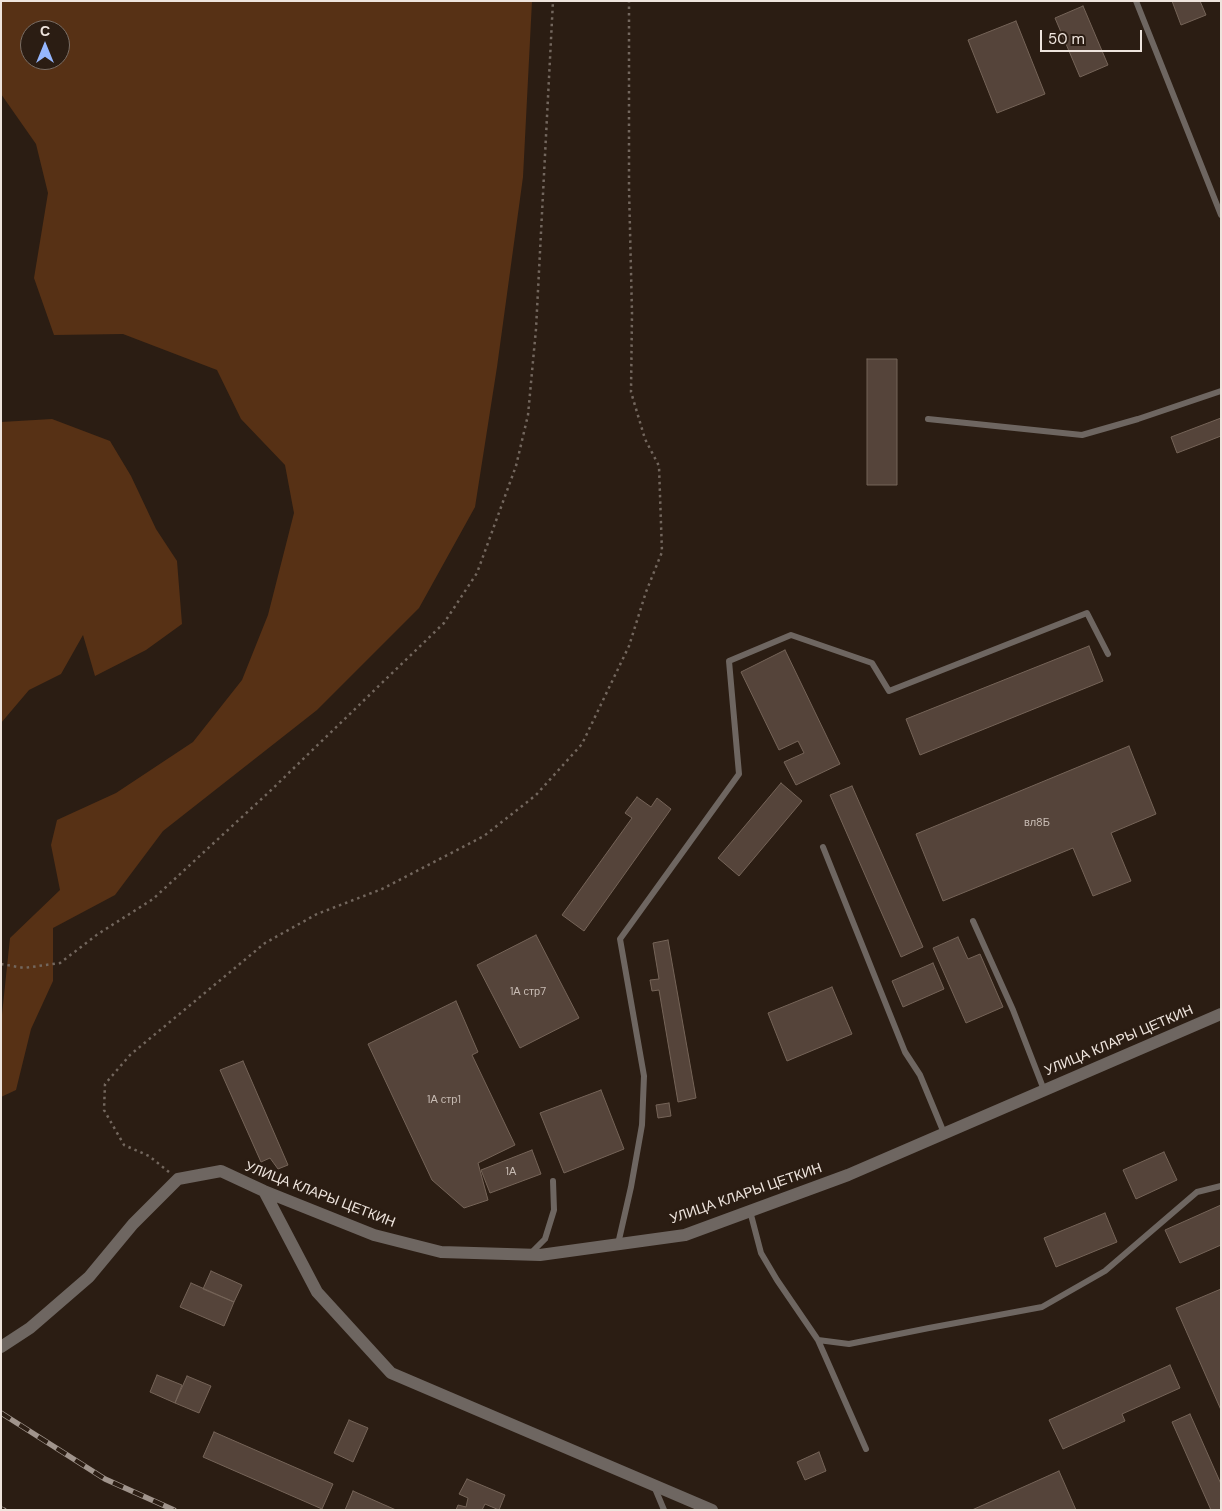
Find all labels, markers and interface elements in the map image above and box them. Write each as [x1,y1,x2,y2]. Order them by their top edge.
north arrow [20,20,70,70]
scale bar [1042,20,1144,52]
text: С [40,22,50,40]
text: 50 m [1048,29,1085,49]
house number: вл8Б [1024,816,1050,830]
house number: 1А стр7 [510,985,546,999]
street label: УЛИЦА КЛАРЫ ЦЕТКИН [1042,1002,1196,1080]
house number: 1А стр1 [427,1093,461,1107]
street label: УЛИЦА КЛАРЫ ЦЕТКИН [242,1159,398,1231]
street label: УЛИЦА КЛАРЫ ЦЕТКИН [668,1160,824,1228]
house number: 1А [506,1165,516,1179]

